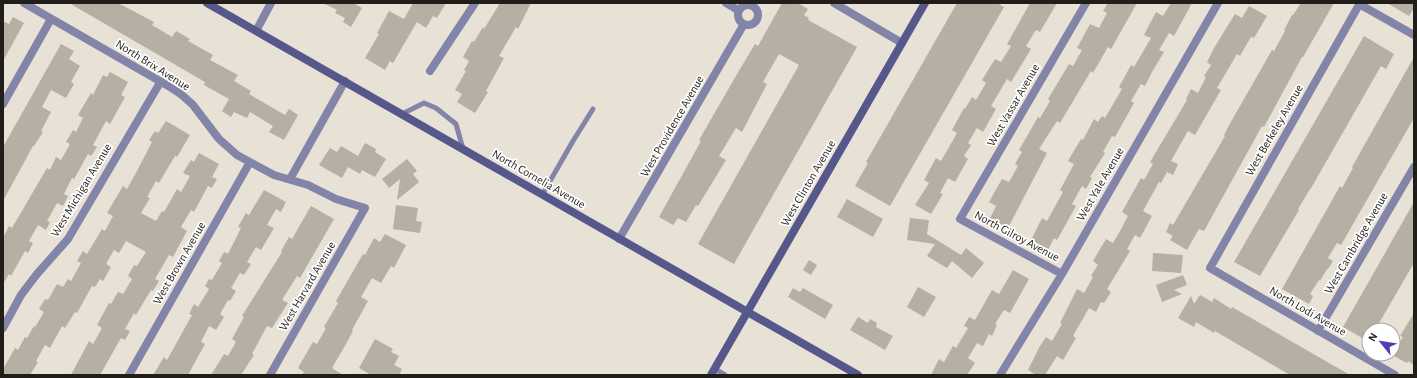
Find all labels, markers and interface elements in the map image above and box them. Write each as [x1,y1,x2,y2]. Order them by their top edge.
street label: North Brix Avenue [114,37,192,93]
street label: West Vassar Avenue [985,62,1041,148]
street label: West Providence Avenue [638,73,706,179]
street label: West Berkeley Avenue [1243,82,1306,178]
street label: West Clinton Avenue [779,138,837,228]
street label: West Michigan Avenue [48,141,114,239]
street label: West Yale Avenue [1074,145,1126,223]
street label: North Cornelia Avenue [490,147,588,211]
street label: West Cambridge Avenue [1322,190,1390,296]
street label: North Gilroy Avenue [972,209,1061,264]
street label: West Brown Avenue [151,220,207,306]
street label: West Harvard Avenue [277,239,337,333]
street label: North Lodi Avenue [1268,284,1348,338]
north arrow [1361,322,1401,362]
text: N [1366,331,1379,343]

